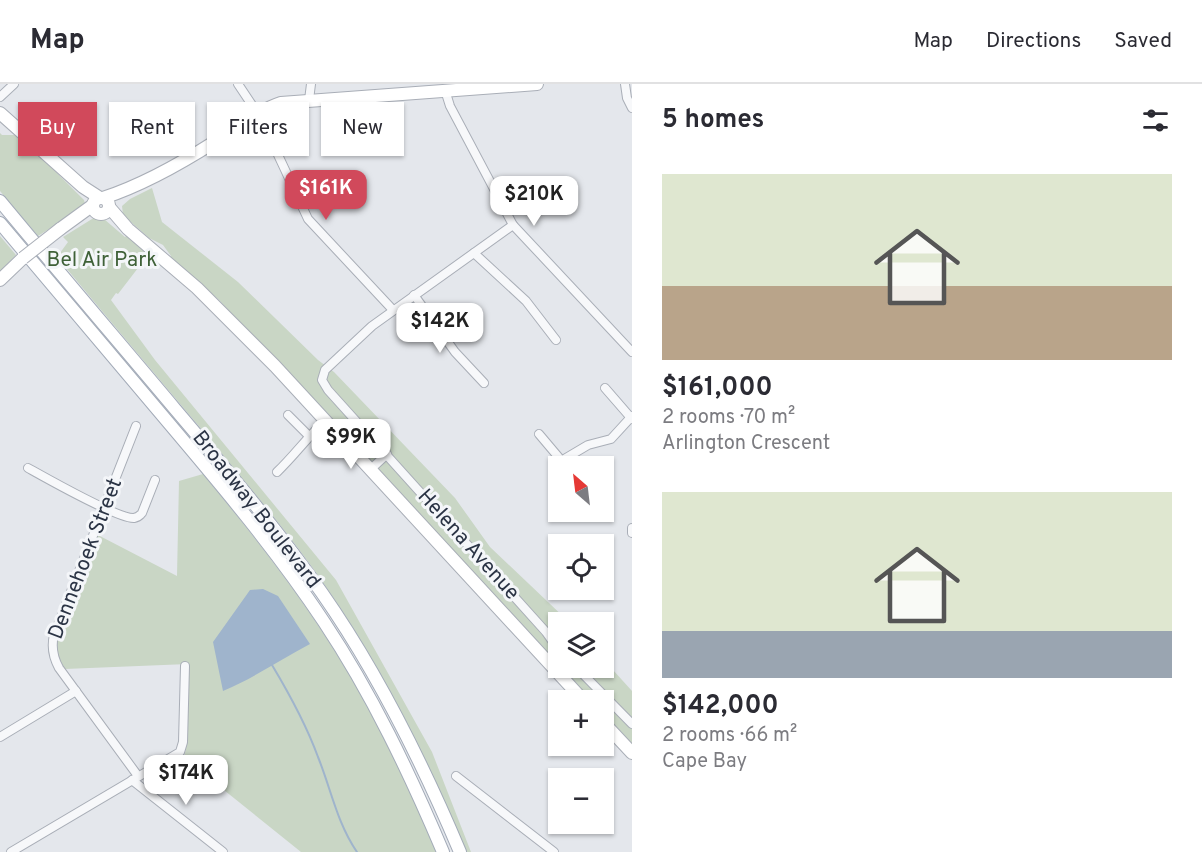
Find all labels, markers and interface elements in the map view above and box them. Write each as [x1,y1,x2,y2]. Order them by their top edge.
text: Map [30,23,85,59]
text: Map [913,28,953,55]
text: Directions [986,28,1081,55]
text: Saved [1114,28,1172,55]
chip: Buy [18,102,97,156]
chip: Rent [109,102,195,156]
chip: Filters [207,102,309,156]
chip: New [321,102,404,156]
text: 5 homes [662,104,764,137]
icon: filters [1139,104,1172,137]
pin: $161K [284,170,368,221]
text: $161K [299,176,353,202]
pin: $210K [492,176,576,227]
text: $210K [504,182,564,208]
icon: home [863,213,971,321]
park label: Bel Air Park [47,247,157,274]
pin: $142K [398,303,482,354]
text: $142K [410,309,470,335]
text: $161,000 [662,372,773,405]
text: 2 rooms · 70 m² [662,405,795,431]
pin: $99K [315,419,387,470]
street label: Broadway Boulevard [186,425,326,595]
text: $99K [326,425,376,451]
text: Arlington Crescent [662,431,830,457]
north arrow [548,456,614,522]
map controls [548,456,614,834]
street label: Dennehoek Street [43,475,129,643]
street label: Helena Avenue [411,484,525,606]
icon: home [863,531,971,639]
button: locate [548,534,614,600]
button: layers [548,612,614,678]
button: + [548,690,614,756]
text: $142,000 [662,690,779,723]
text: 2 rooms · 66 m² [662,723,797,749]
text: Cape Bay [662,749,747,775]
pin: $174K [144,755,228,806]
text: $174K [158,761,214,787]
button: − [548,768,614,834]

